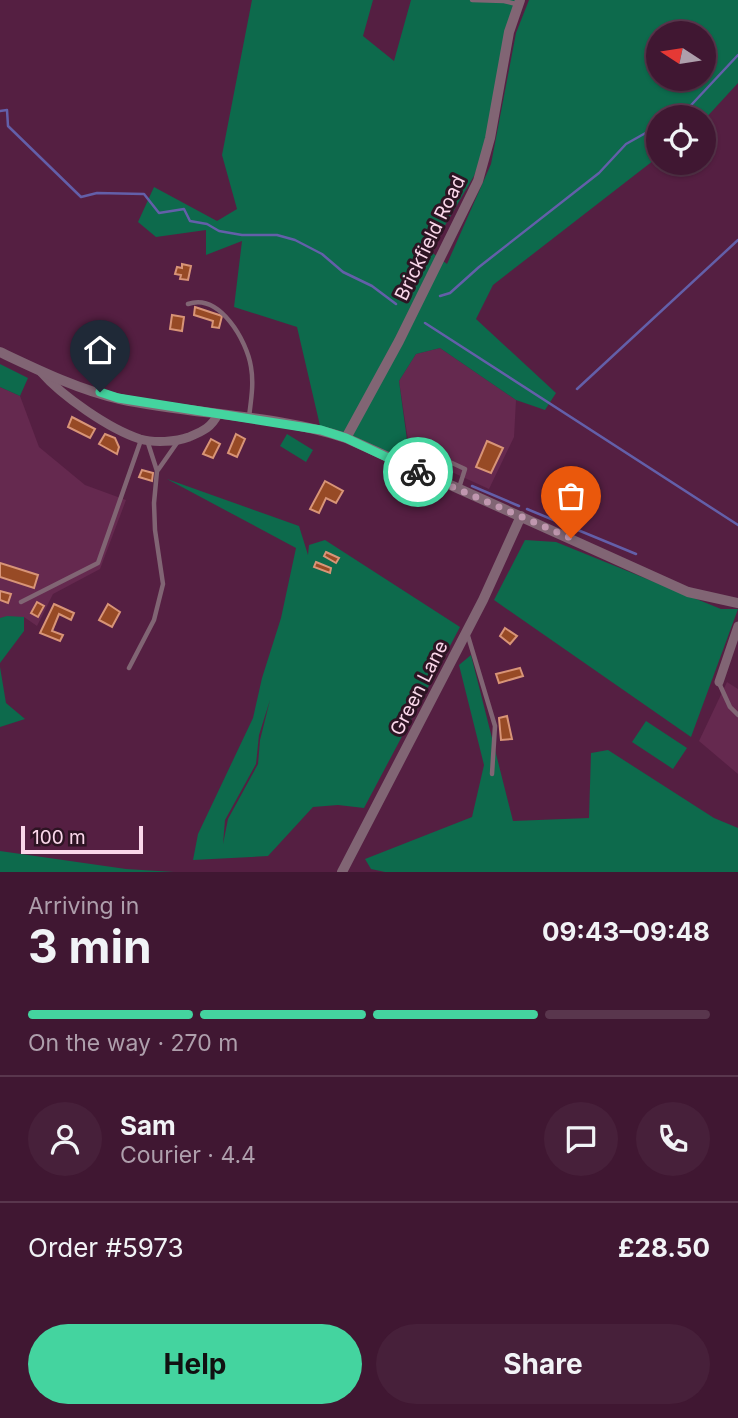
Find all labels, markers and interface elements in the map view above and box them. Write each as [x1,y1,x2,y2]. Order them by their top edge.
north arrow [646,21,716,91]
map controls [646,21,716,175]
button: locate [646,105,716,175]
street label: Brickfield Road [390,172,470,304]
pin [70,320,130,392]
icon: home [81,331,119,369]
courier [383,437,453,507]
icon: bike [399,453,437,491]
pin [541,466,601,538]
icon: bag [552,477,590,515]
street label: Green Lane [385,637,453,739]
scale bar [21,823,144,855]
text: 100 m [32,826,86,849]
text: Arriving in [28,892,139,920]
text: 09:43–09:48 [542,916,710,947]
text: 3 min [28,918,152,974]
text: On the way · 270 m [28,1029,238,1057]
button: person [28,1102,102,1176]
button: chat [544,1102,618,1176]
button: phone [636,1102,710,1176]
text: Sam [120,1110,176,1141]
text: Courier · 4.4 [120,1141,256,1169]
text: Order #5973 [28,1232,184,1263]
text: £28.50 [618,1232,710,1263]
button: Help [28,1324,362,1404]
button: Share [376,1324,710,1404]

